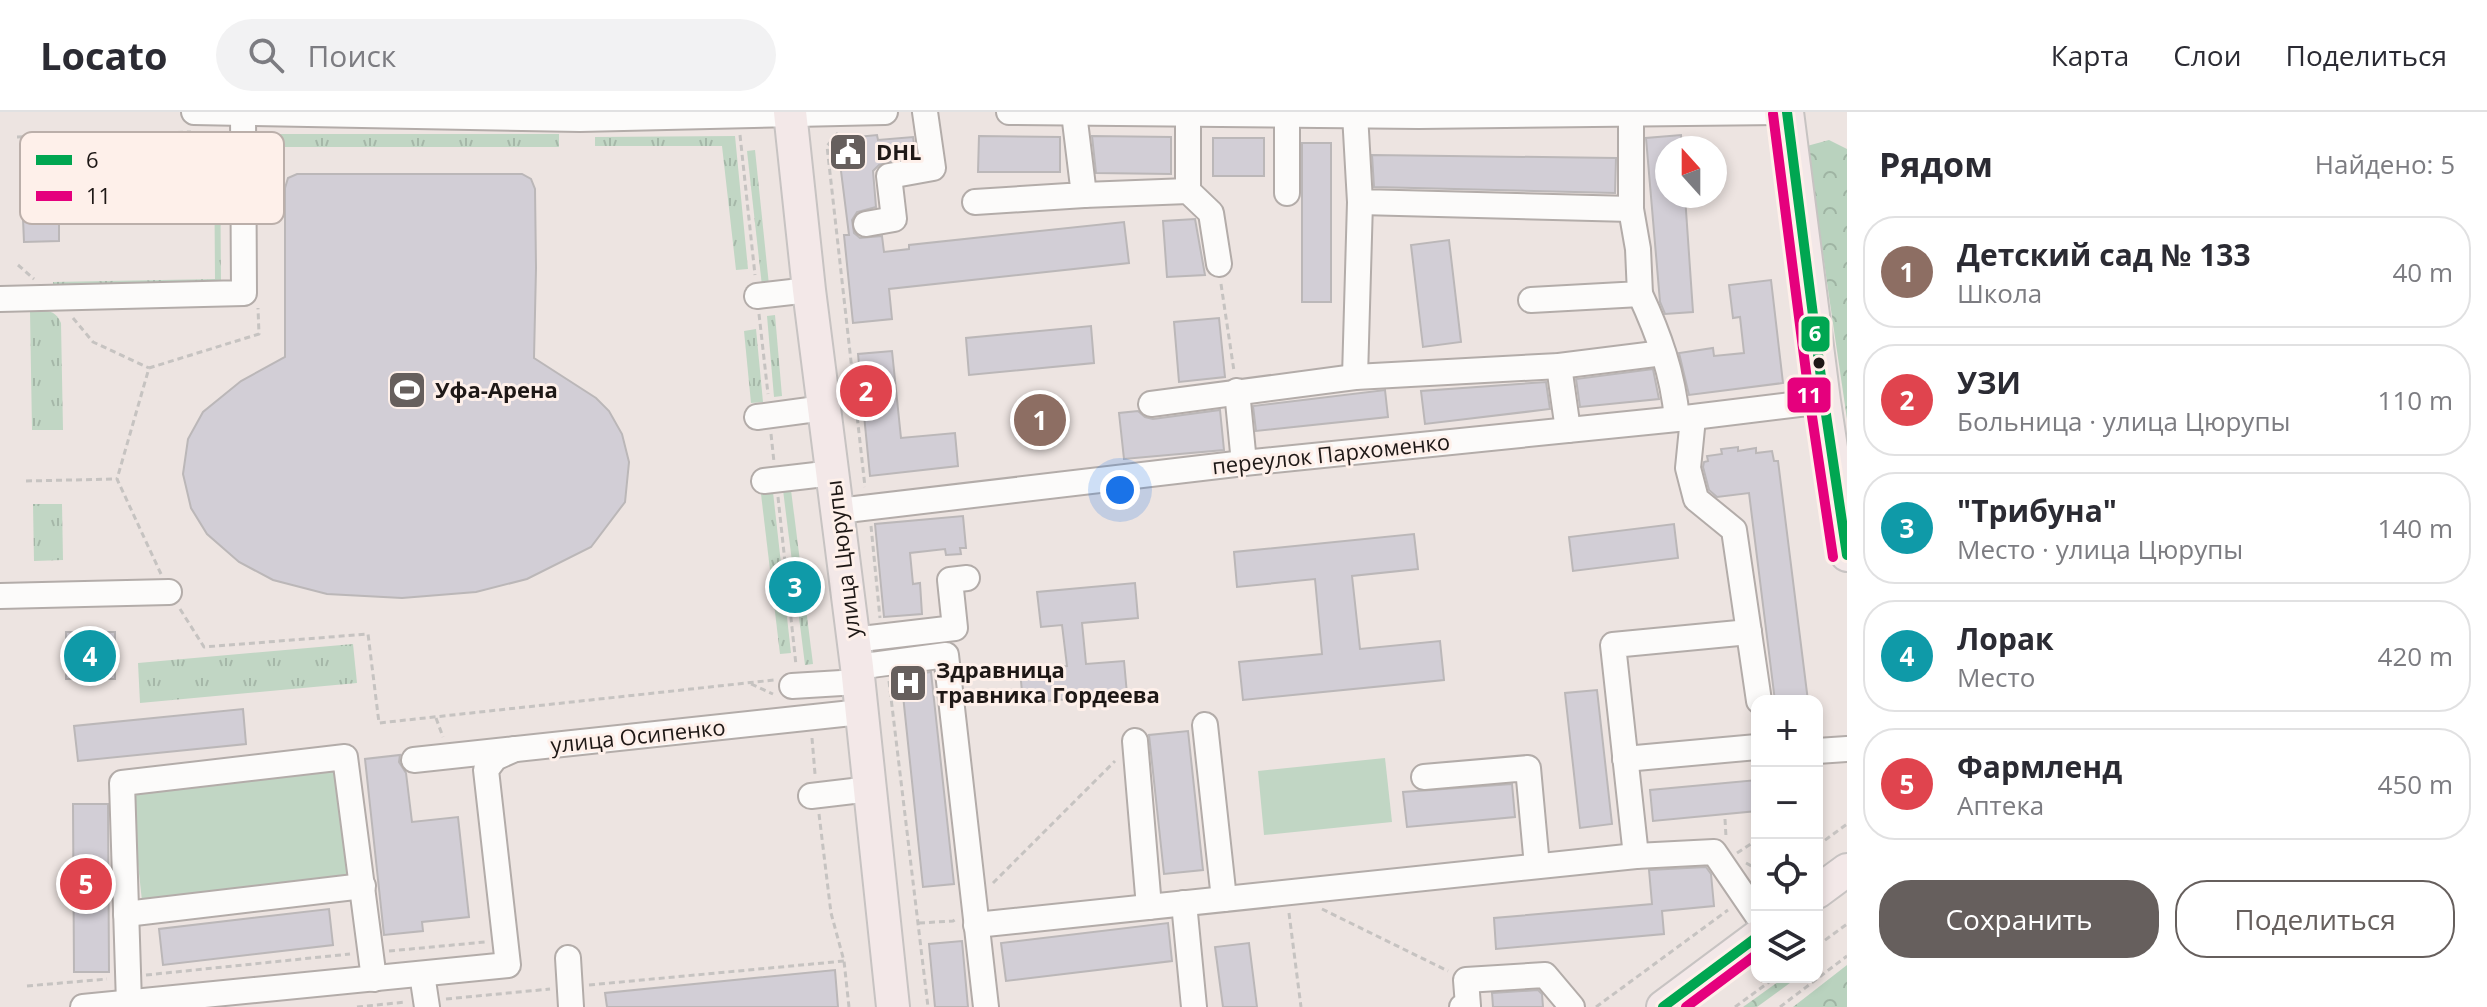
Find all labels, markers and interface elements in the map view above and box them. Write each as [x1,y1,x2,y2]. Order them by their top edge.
search box [216,19,776,91]
text: Locato [40,29,168,81]
icon: search [244,33,288,77]
text: Поиск [308,35,396,76]
text: Карта [2051,36,2129,74]
text: Слои [2173,36,2242,74]
text: Поделиться [2286,36,2447,74]
public building icon: DHL [827,131,869,173]
legend [20,132,284,224]
place label: DHL [876,136,922,166]
north arrow [1655,136,1727,208]
text: Рядом [1879,141,1993,187]
text: 6 [86,144,99,174]
text: Найдено: 5 [2315,146,2455,182]
text: 11 [86,180,111,210]
text: Детский сад № 133 [1957,234,2251,275]
text: 1 [1900,254,1914,290]
text: 40 m [2392,254,2453,290]
text: Школа [1957,275,2042,311]
line badge: 6 [1800,315,1831,353]
text: 6 [1809,317,1821,347]
unlabelled marker [1811,355,1827,371]
pin: 2 [840,361,892,421]
text: УЗИ [1957,362,2021,403]
sports icon: Уфа-Арена [386,369,428,411]
place label: Уфа-Арена [435,374,558,404]
line badge: 11 [1786,376,1832,414]
text: 11 [1796,379,1822,409]
text: 2 [1900,382,1914,418]
text: 110 m [2378,382,2453,418]
pin: 1 [1014,390,1066,450]
text: Больница · улица Цюрупы [1957,403,2290,439]
street label: переулок Пархоменко [1210,426,1451,480]
your location [1100,470,1140,510]
street label: улица Цюрупы [817,478,867,640]
text: "Трибуна" [1957,490,2117,531]
text: 3 [1900,510,1914,546]
text: 140 m [2378,510,2453,546]
text: Место · улица Цюрупы [1957,531,2243,567]
pin: 3 [769,557,821,617]
text: Лорак [1957,618,2054,659]
pin: 4 [64,626,116,686]
text: 4 [1900,638,1914,674]
text: 420 m [2378,638,2453,674]
place label: Здравница травника Гордеева [936,654,1160,709]
text: Место [1957,659,2035,695]
hospital icon: Здравница травника Гордеева [887,662,929,704]
map controls [1751,695,1823,983]
button: + [1751,695,1823,767]
street label: улица Осипенко [549,711,727,759]
text: Фармленд [1957,746,2122,787]
text: 5 [1900,766,1914,802]
text: 450 m [2378,766,2453,802]
button: − [1751,767,1823,839]
text: Аптека [1957,787,2044,823]
button: locate [1751,839,1823,911]
pin: 5 [60,854,112,914]
button: Сохранить [1879,880,2159,958]
button: Поделиться [2175,880,2455,958]
button: layers [1751,911,1823,983]

